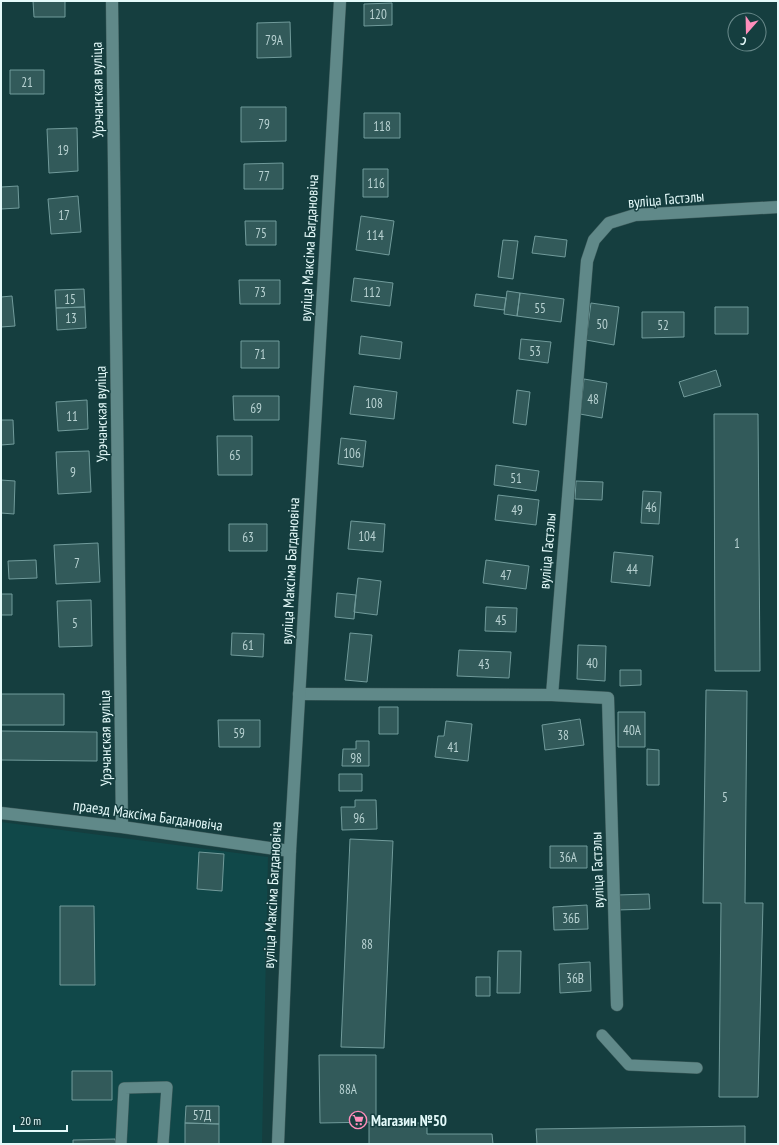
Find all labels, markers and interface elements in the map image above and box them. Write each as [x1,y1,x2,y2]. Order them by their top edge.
house number: 120 [369,6,387,23]
north arrow [727,12,767,52]
house number: 79А [265,32,284,49]
text: С [739,34,748,49]
street label: Урэчанская вуліца [87,42,107,138]
house number: 21 [21,74,33,91]
house number: 79 [258,116,270,133]
house number: 118 [373,118,391,135]
house number: 19 [57,142,69,159]
house number: 77 [258,168,270,185]
street label: вуліца Максіма Багдановіча [296,174,322,322]
house number: 116 [367,175,385,192]
street label: вуліца Гастэлы [627,186,705,212]
house number: 17 [58,207,70,224]
house number: 75 [255,225,267,242]
house number: 114 [366,227,384,244]
house number: 73 [254,284,266,301]
house number: 112 [363,284,381,301]
house number: 15 [64,291,76,308]
house number: 55 [534,300,546,317]
house number: 13 [65,310,77,327]
house number: 50 [596,316,608,333]
house number: 52 [657,317,669,334]
house number: 53 [529,343,541,360]
house number: 71 [254,346,266,363]
street label: Урэчанская вуліца [91,366,111,462]
house number: 48 [587,391,599,408]
house number: 108 [365,395,383,412]
house number: 69 [250,400,262,417]
house number: 11 [66,408,78,425]
house number: 106 [343,445,361,462]
house number: 65 [229,447,241,464]
house number: 9 [70,464,76,481]
house number: 51 [510,470,522,487]
street label: вуліца Максіма Багдановіча [277,497,303,645]
house number: 46 [645,499,657,516]
house number: 49 [511,502,523,519]
street label: вуліца Гастэлы [534,512,560,590]
house number: 104 [358,528,376,545]
house number: 63 [242,529,254,546]
house number: 1 [734,535,740,552]
house number: 7 [74,555,80,572]
house number: 44 [626,561,638,578]
house number: 47 [500,567,512,584]
house number: 45 [495,612,507,629]
house number: 5 [72,615,78,632]
house number: 61 [242,637,254,654]
house number: 40 [586,655,598,672]
house number: 43 [478,656,490,673]
street label: Урэчанская вуліца [95,690,115,786]
house number: 40А [623,722,642,739]
house number: 59 [233,725,245,742]
house number: 38 [557,727,569,744]
house number: 41 [447,739,459,756]
house number: 98 [350,750,362,767]
house number: 5 [722,789,728,806]
street label: праезд Максіма Багдановіча [72,795,224,835]
house number: 96 [353,810,365,827]
street label: вуліца Максіма Багдановіча [259,821,285,969]
street label: вуліца Гастэлы [586,831,608,909]
house number: 36А [559,849,578,866]
house number: 36Б [562,910,580,927]
house number: 88 [361,936,373,953]
house number: 36В [566,970,584,987]
house number: 88А [339,1081,358,1098]
scale bar [14,1107,67,1133]
house number: 57Д [193,1107,211,1124]
supermarket icon: Магазин №50 [348,1110,368,1130]
place label: Магазин №50 [371,1111,447,1130]
text: 20 m [20,1113,41,1128]

